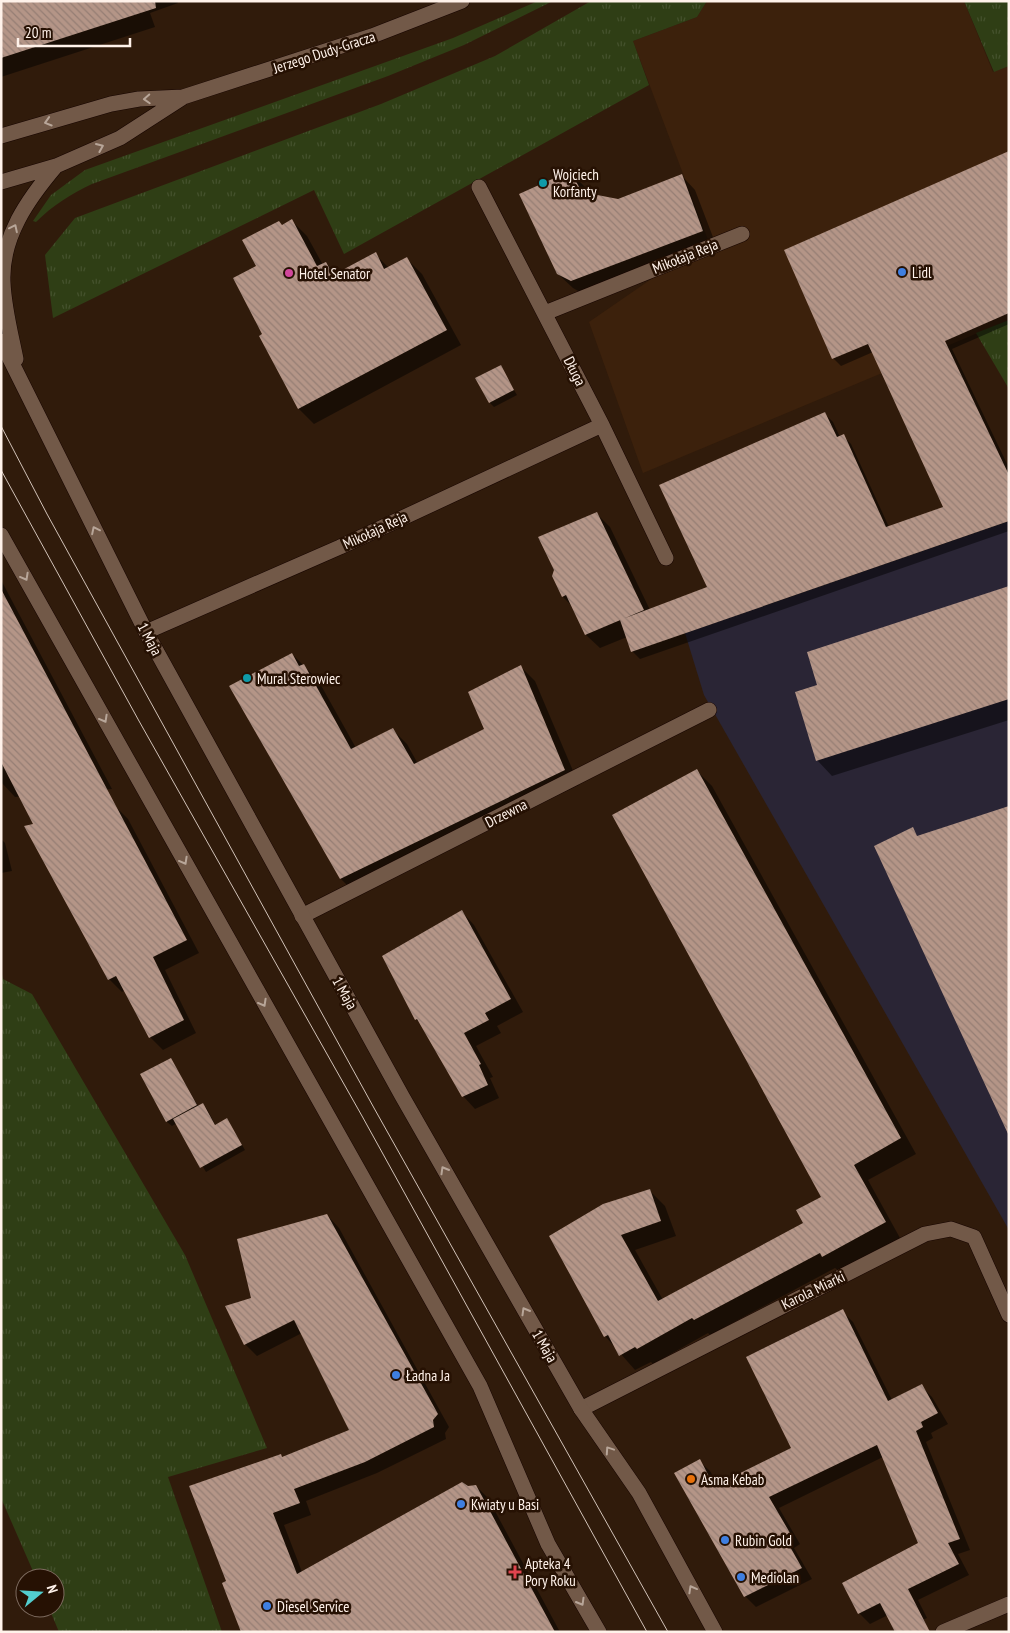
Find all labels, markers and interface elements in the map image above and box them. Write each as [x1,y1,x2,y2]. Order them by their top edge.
scale bar [18,15,130,47]
text: 20 m [25,23,51,42]
street label: Jerzego Dudy-Gracza [270,27,377,78]
one-way arrow [143,93,151,104]
one-way arrow [44,117,52,127]
one-way arrow [95,142,104,153]
place label: Wojciech Korfanty [553,165,599,201]
marker: Wojciech Korfanty [537,177,549,189]
one-way arrow [8,224,18,233]
street label: Mikołaja Reja [649,234,721,278]
place label: Lidl [912,263,932,282]
place label: Hotel Senator [299,264,371,283]
marker: Lidl [896,266,908,278]
marker: Hotel Senator [283,267,295,279]
street label: Długa [560,353,590,389]
street label: Mikołaja Reja [340,507,410,553]
one-way arrow [91,527,101,536]
one-way arrow [19,572,29,581]
street label: 1 Maja [133,619,167,659]
place label: Mural Sterowiec [257,669,341,688]
marker: Mural Sterowiec [241,672,253,684]
one-way arrow [98,714,108,723]
street label: Drzewna [482,794,530,832]
one-way arrow [178,856,188,865]
street label: 1 Maja [328,973,362,1013]
one-way arrow [257,997,267,1006]
one-way arrow [440,1166,450,1175]
street label: Karola Miarki [778,1266,848,1314]
one-way arrow [521,1307,531,1316]
street label: 1 Maja [528,1326,562,1366]
place label: Ładna Ja [406,1366,450,1385]
marker: Ładna Ja [390,1369,402,1381]
one-way arrow [606,1446,615,1455]
place label: Asma Kebab [701,1470,764,1489]
marker: Asma Kebab [685,1473,697,1485]
place label: Kwiaty u Basi [471,1495,539,1514]
marker: Kwiaty u Basi [455,1498,467,1510]
place label: Rubin Gold [735,1531,792,1550]
marker: Rubin Gold [719,1534,731,1546]
place label: Apteka 4 Pory Roku [525,1554,576,1590]
marker: Apteka 4 Pory Roku [509,1566,521,1578]
north arrow [15,1568,65,1618]
place label: Mediolan [751,1568,799,1587]
marker: Mediolan [735,1571,747,1583]
text: N [43,1583,62,1595]
one-way arrow [688,1585,698,1594]
one-way arrow [575,1596,585,1605]
place label: Diesel Service [277,1597,349,1616]
marker: Diesel Service [261,1600,273,1612]

